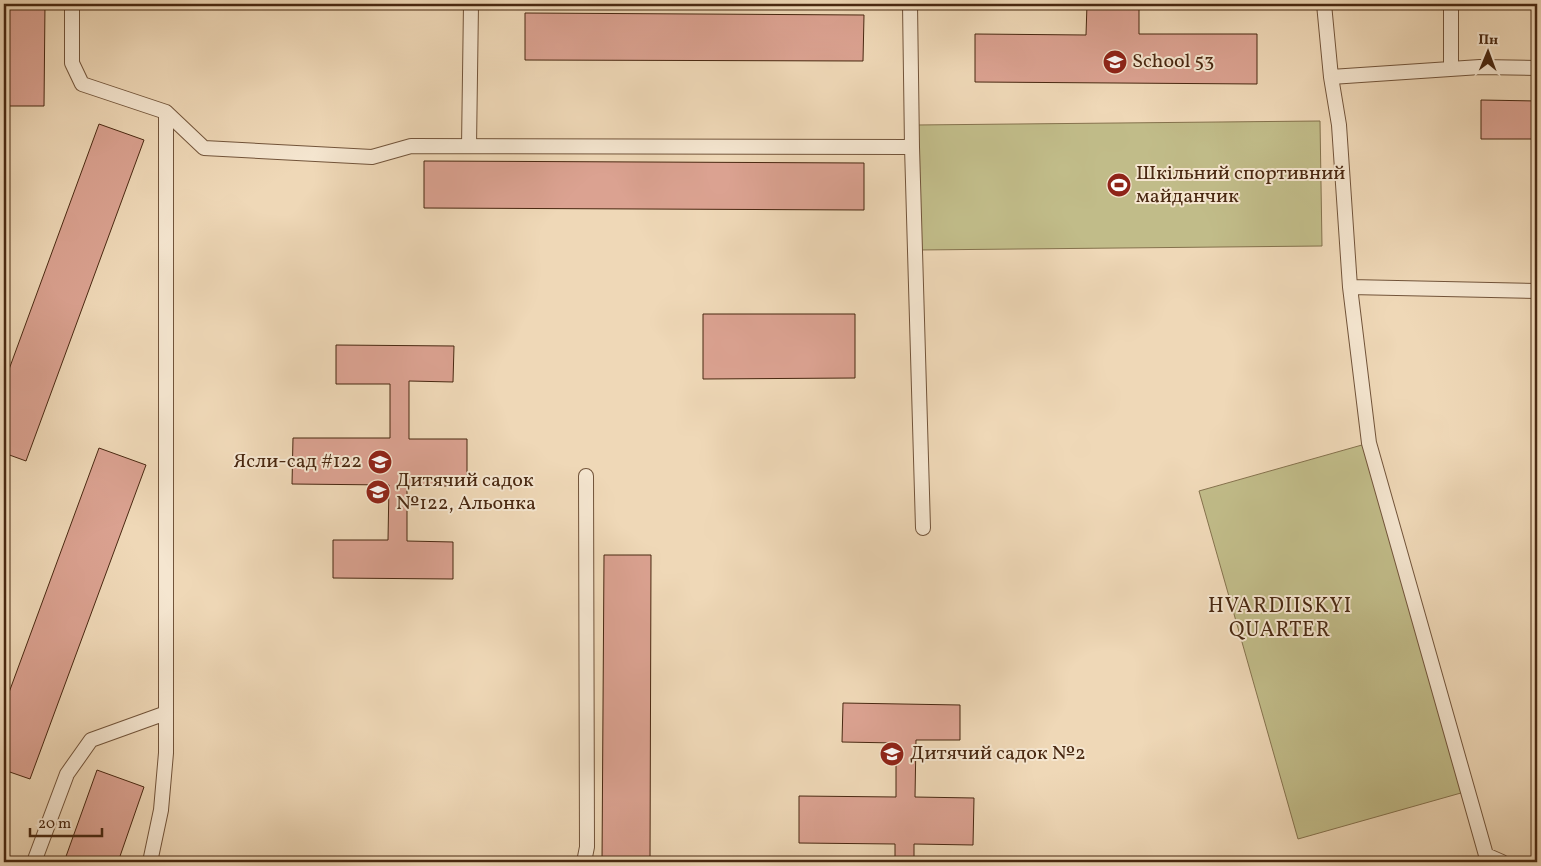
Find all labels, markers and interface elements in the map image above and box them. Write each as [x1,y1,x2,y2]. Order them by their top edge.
north arrow [1464,28,1514,78]
text: Пн [1478,31,1498,50]
place label: School 53 [1132,48,1214,76]
school or university icon: School 53 [1102,49,1128,75]
place label: Шкільний спортивний майданчик [1136,160,1346,211]
sports icon: Шкільний спортивний майданчик [1106,172,1132,198]
place label: Ясли-сад #122 [233,448,362,476]
school or university icon: Ясли-сад #122 [367,449,393,475]
place label: Дитячий садок №122, Альонка [396,467,536,518]
school or university icon: Дитячий садок №122, Альонка [365,479,391,505]
district label: HVARDIISKYI QUARTER [1208,592,1352,645]
place label: Дитячий садок №2 [910,740,1086,768]
school or university icon: Дитячий садок №2 [879,741,905,767]
scale bar [30,806,102,838]
text: 20 m [38,814,71,835]

